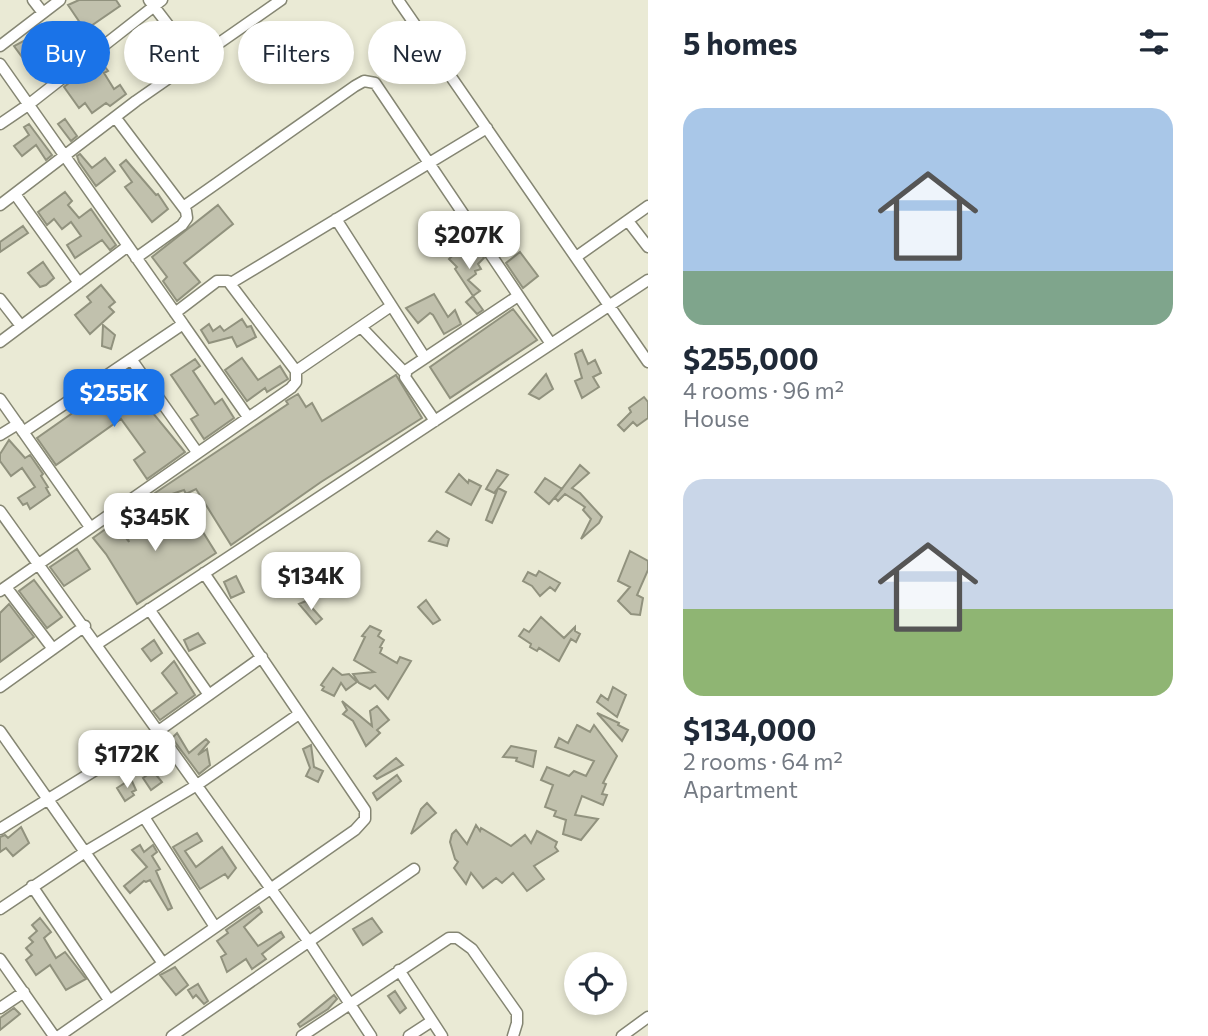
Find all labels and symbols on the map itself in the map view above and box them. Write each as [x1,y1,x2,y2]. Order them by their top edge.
pin: $207K [420,212,518,271]
pin: $255K [65,370,163,429]
pin: $345K [106,494,204,553]
pin: $134K [262,552,360,612]
pin: $172K [78,730,176,790]

